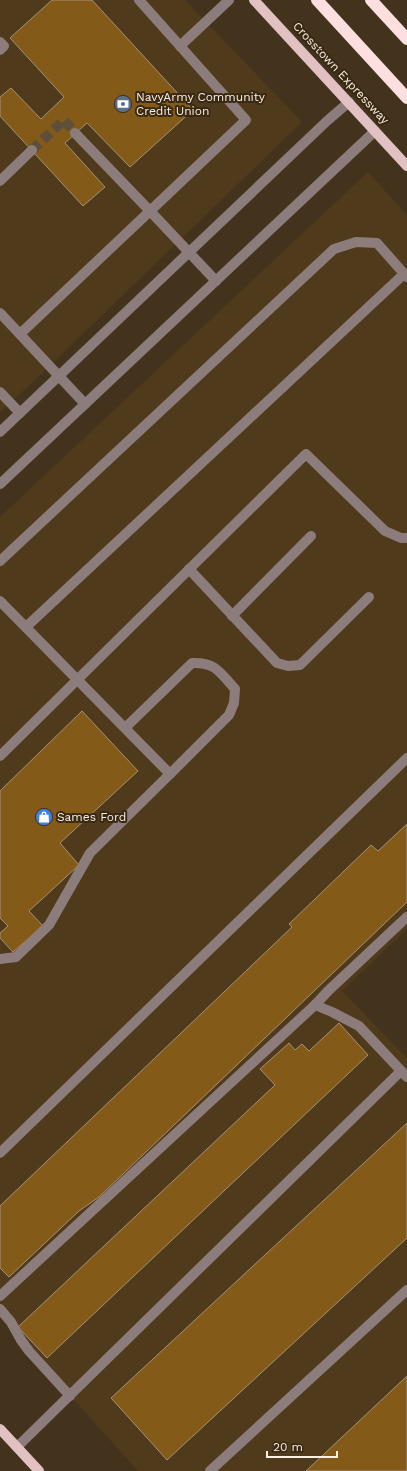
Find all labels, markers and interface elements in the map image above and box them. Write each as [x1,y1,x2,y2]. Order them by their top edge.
street label: Crosstown Expressway [290,19,392,128]
place label: NavyArmy Community Credit Union [136,90,266,118]
bank icon: NavyArmy Community Credit Union [113,94,133,114]
shop icon: Sames Ford [34,807,54,827]
place label: Sames Ford [57,810,126,824]
scale bar [267,1433,337,1459]
text: 20 m [273,1440,303,1454]

